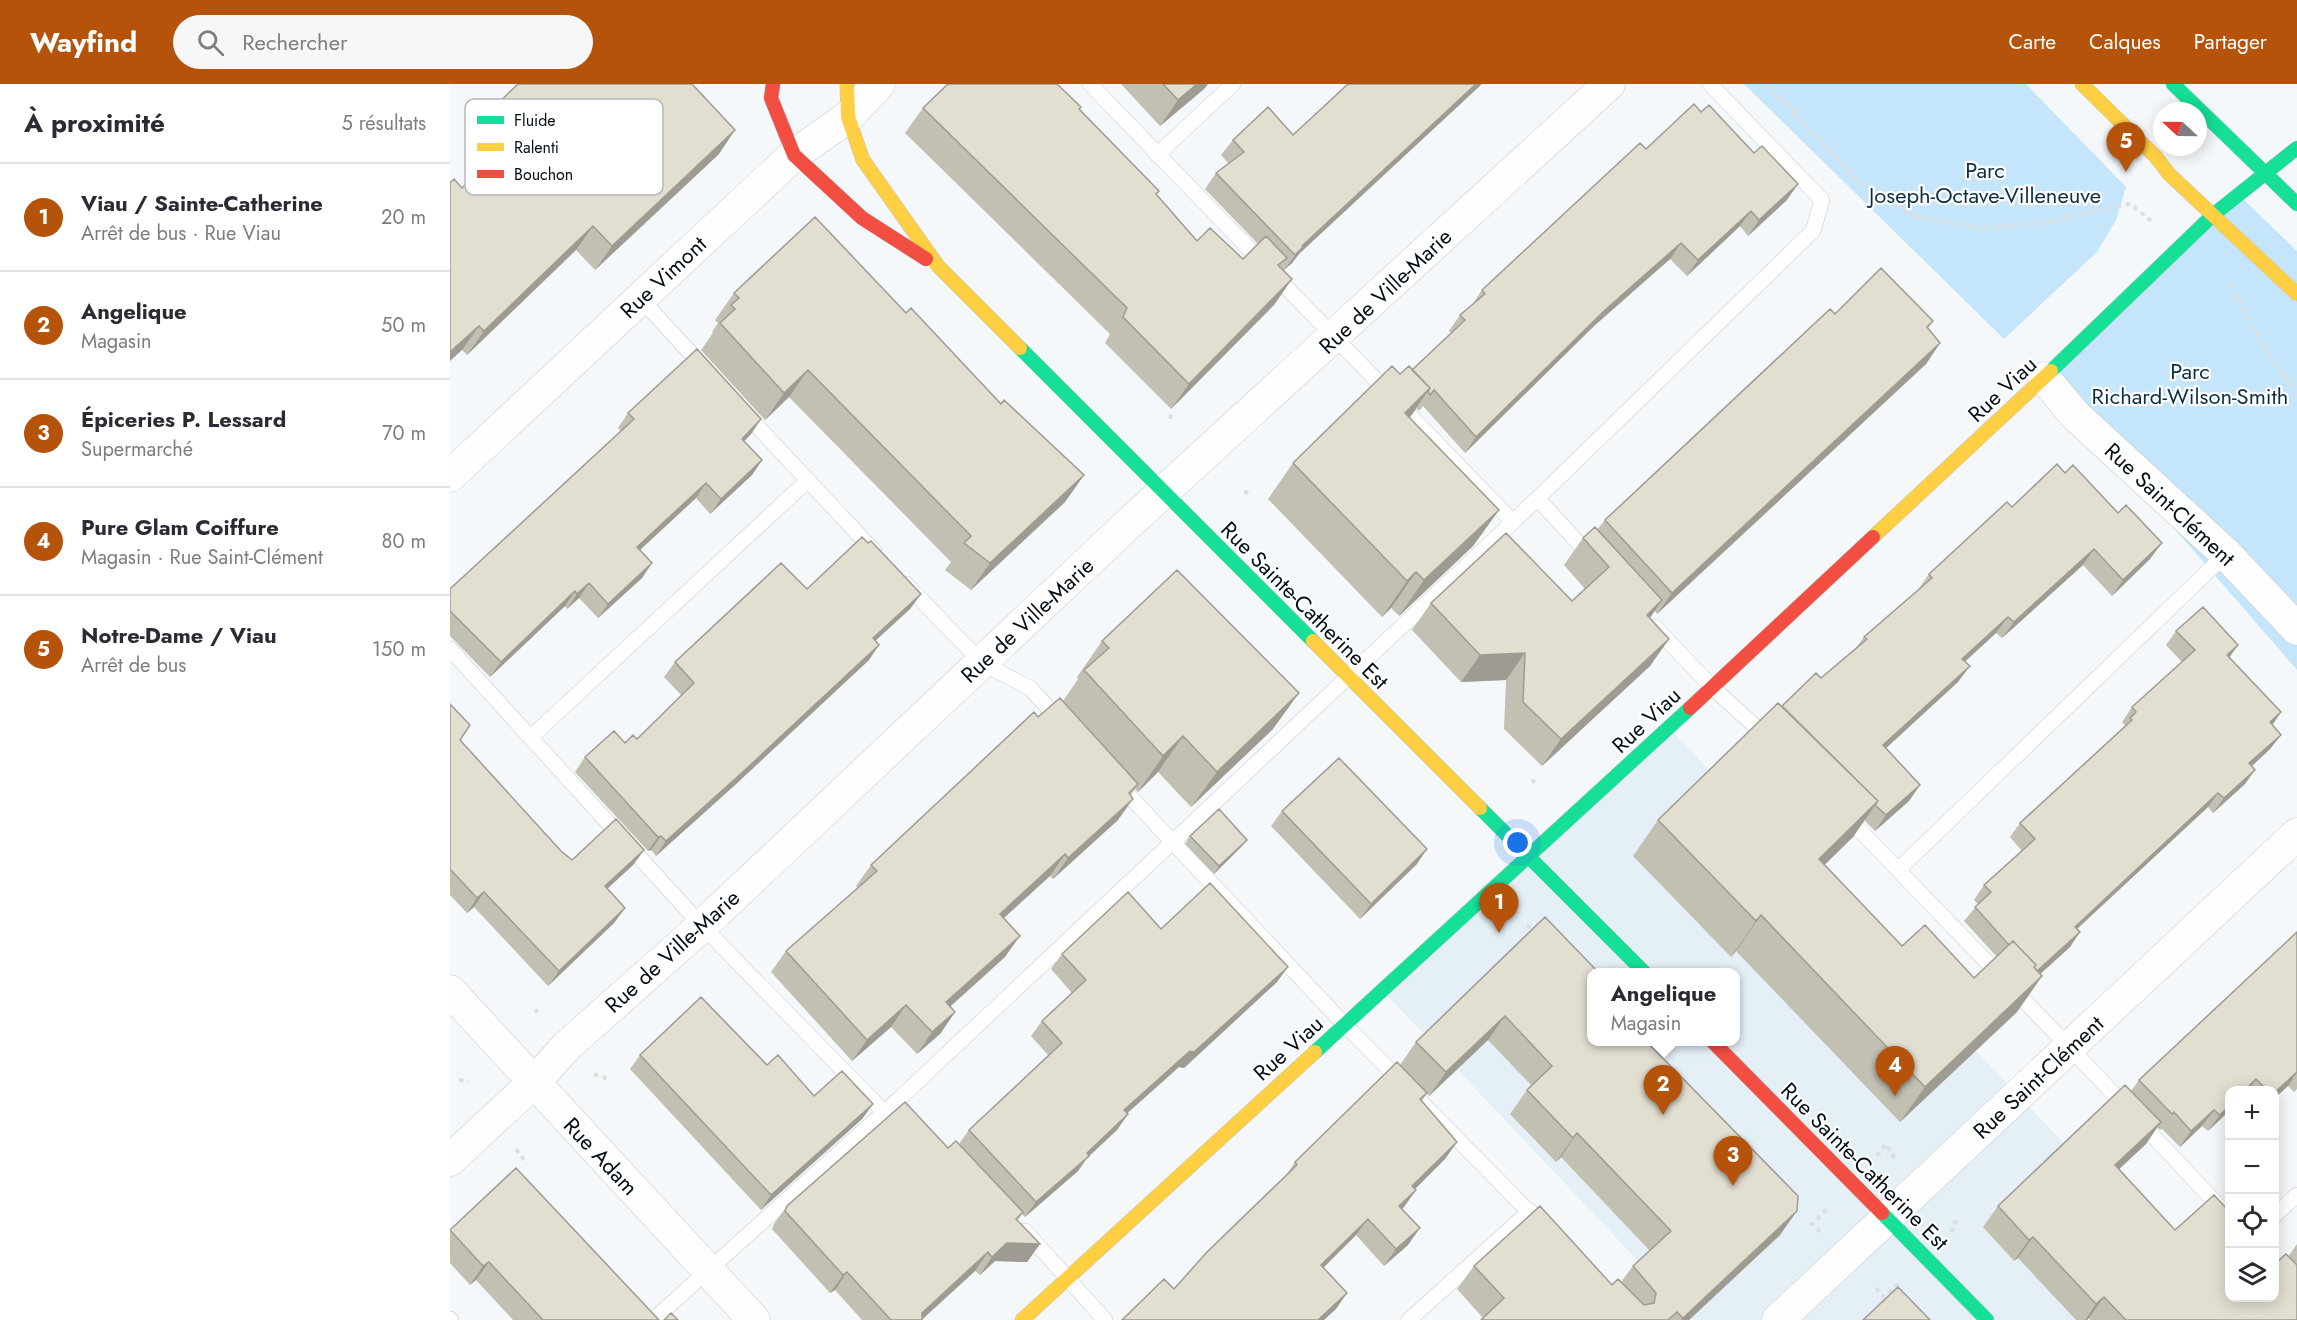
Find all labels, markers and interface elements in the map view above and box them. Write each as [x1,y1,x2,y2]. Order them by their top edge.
search box [173,15,593,69]
text: Wayfind [30,22,137,63]
icon: search [194,26,227,59]
text: Rechercher [242,26,348,58]
text: Carte [2009,27,2056,57]
text: Calques [2089,27,2161,57]
text: Partager [2194,27,2267,57]
legend [465,99,663,195]
north arrow [2153,102,2207,156]
text: À proximité [24,104,165,142]
text: 5 résultats [341,109,426,138]
text: Fluide [514,109,556,132]
pin: 5 [2106,122,2146,172]
text: Ralenti [514,136,559,159]
park label: Parc Joseph-Octave-Villeneuve [1866,154,2101,211]
text: Bouchon [514,163,573,186]
text: Viau / Sainte-Catherine [81,187,323,219]
text: 1 [38,203,49,232]
text: 20 m [381,203,426,232]
text: Arrêt de bus · Rue Viau [81,219,281,248]
street label: Rue de Ville-Marie [1311,221,1459,361]
street label: Rue Vimont [613,228,714,326]
text: Angelique [81,295,187,327]
text: 2 [37,311,50,340]
text: 50 m [381,311,426,340]
text: Magasin [81,327,152,356]
street label: Rue Viau [1960,349,2044,429]
park label: Parc Richard-Wilson-Smith [2092,355,2288,412]
text: Épiceries P. Lessard [81,403,286,435]
text: 3 [37,419,50,448]
text: 70 m [382,419,426,448]
text: Supermarché [81,435,193,464]
street label: Rue Saint-Clément [2098,435,2243,574]
text: Pure Glam Coiffure [81,511,279,543]
street label: Rue Sainte-Catherine Est [1214,514,1397,697]
text: 4 [37,527,50,556]
text: 80 m [381,527,426,556]
text: Magasin · Rue Saint-Clément [81,543,323,572]
street label: Rue de Ville-Marie [953,550,1101,690]
text: Notre-Dame / Viau [81,619,277,651]
text: 5 [37,635,50,664]
text: 150 m [372,635,426,664]
text: Arrêt de bus [81,651,186,680]
street label: Rue Viau [1604,680,1688,760]
your location [1503,828,1532,857]
street label: Rue de Ville-Marie [598,882,746,1020]
pin: 1 [1480,884,1518,933]
popup [1587,968,1740,1046]
text: Angelique [1611,977,1716,1009]
street label: Rue Saint-Clément [1966,1007,2111,1146]
street label: Rue Viau [1246,1008,1330,1088]
text: Magasin [1611,1009,1681,1038]
pin: 4 [1876,1046,1914,1096]
pin: 2 [1644,1066,1682,1115]
street label: Rue Sainte-Catherine Est [1774,1075,1957,1258]
map controls [2225,1086,2279,1302]
button: + [2225,1086,2279,1140]
street label: Rue Adam [556,1110,646,1202]
pin: 3 [1714,1136,1752,1186]
button: − [2225,1140,2279,1194]
button: locate [2225,1194,2279,1248]
button: layers [2225,1248,2279,1302]

